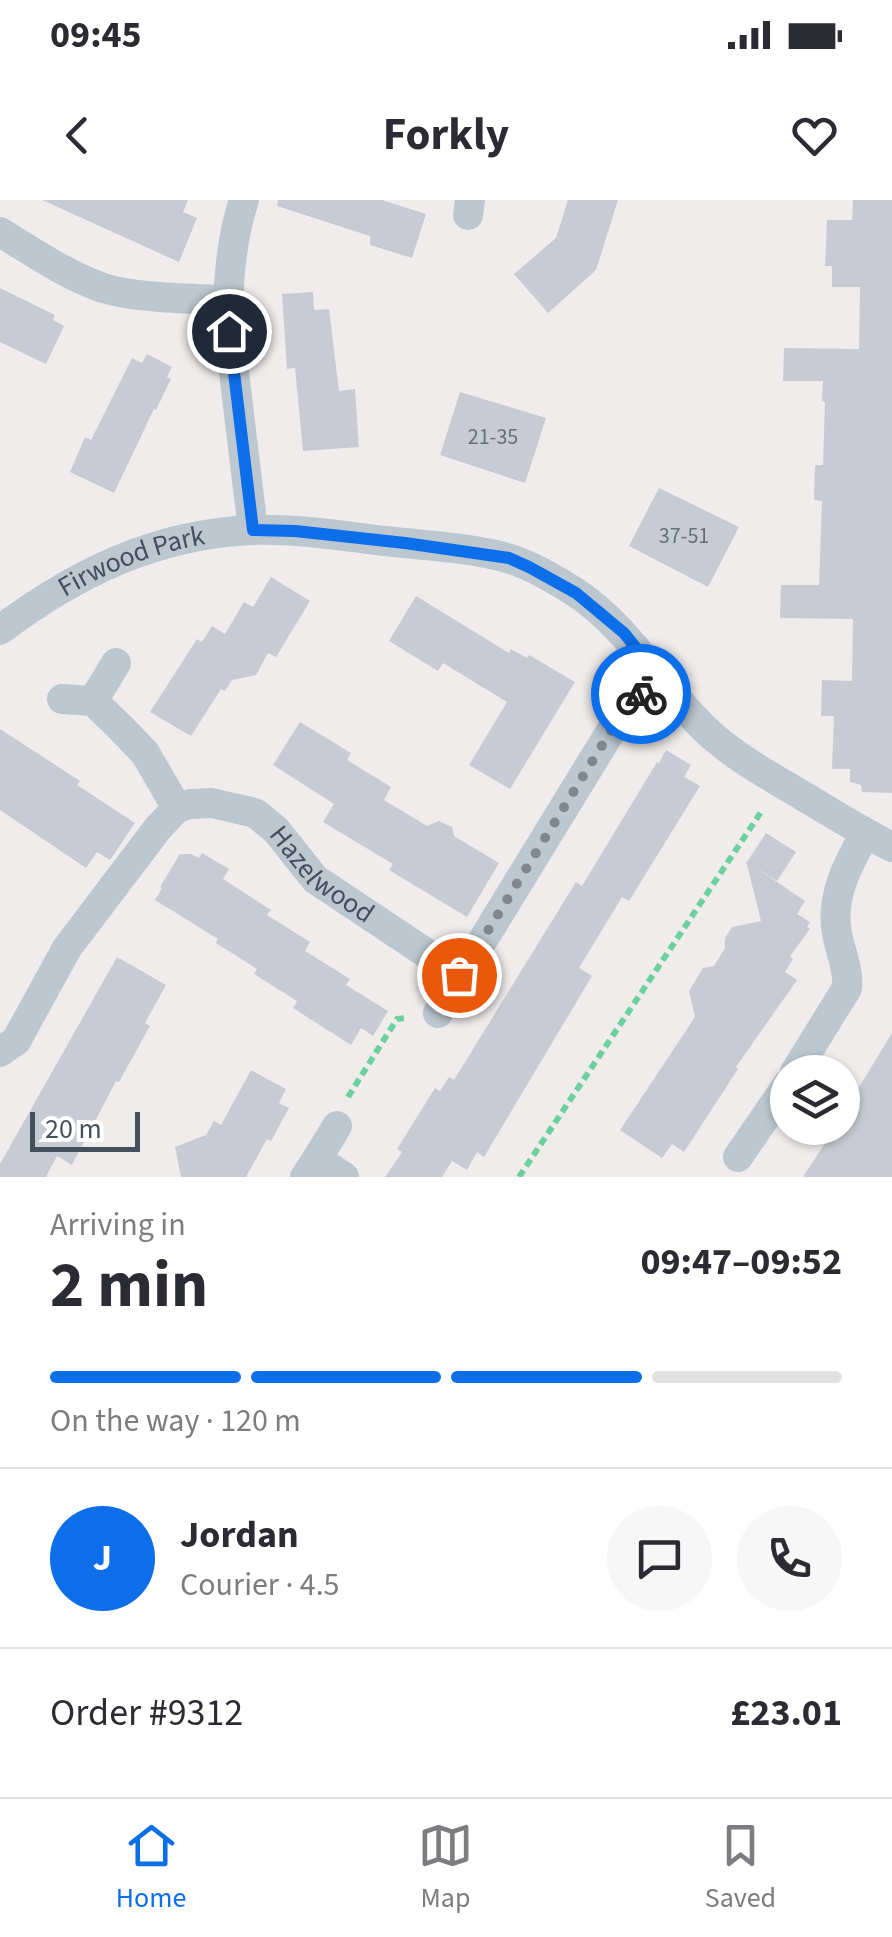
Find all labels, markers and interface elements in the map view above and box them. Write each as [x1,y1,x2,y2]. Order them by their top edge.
text: 09:45 [50,8,142,62]
text: Forkly [383,103,509,167]
icon: back [50,108,105,163]
icon: heart [787,108,842,163]
pin [187,289,272,374]
icon: home [202,304,257,359]
house number: 21-35 [468,421,518,453]
street label: Firwood Park [50,515,208,607]
house number: 37-51 [659,520,709,552]
courier [591,644,691,744]
icon: bike [614,667,669,722]
street label: Hazelwood [260,817,382,933]
pin [417,933,502,1018]
icon: bag [432,948,487,1003]
map controls [770,1055,860,1145]
button: layers [770,1055,860,1145]
scale bar [30,1107,140,1151]
text: 20 m [45,1109,102,1149]
text: Arriving in [50,1202,186,1248]
text: 09:47–09:52 [640,1235,842,1289]
text: 2 min [50,1239,208,1332]
text: On the way · 120 m [50,1398,301,1444]
button: chat [607,1506,712,1611]
button: phone [737,1506,842,1611]
text: Jordan [180,1508,299,1562]
text: J [93,1531,112,1585]
text: Courier · 4.5 [180,1562,340,1608]
text: Order #9312 [50,1686,243,1740]
text: £23.01 [730,1686,842,1740]
tab: Home [116,1818,186,1918]
tab: Map [418,1818,473,1918]
tab: Saved [705,1818,776,1918]

